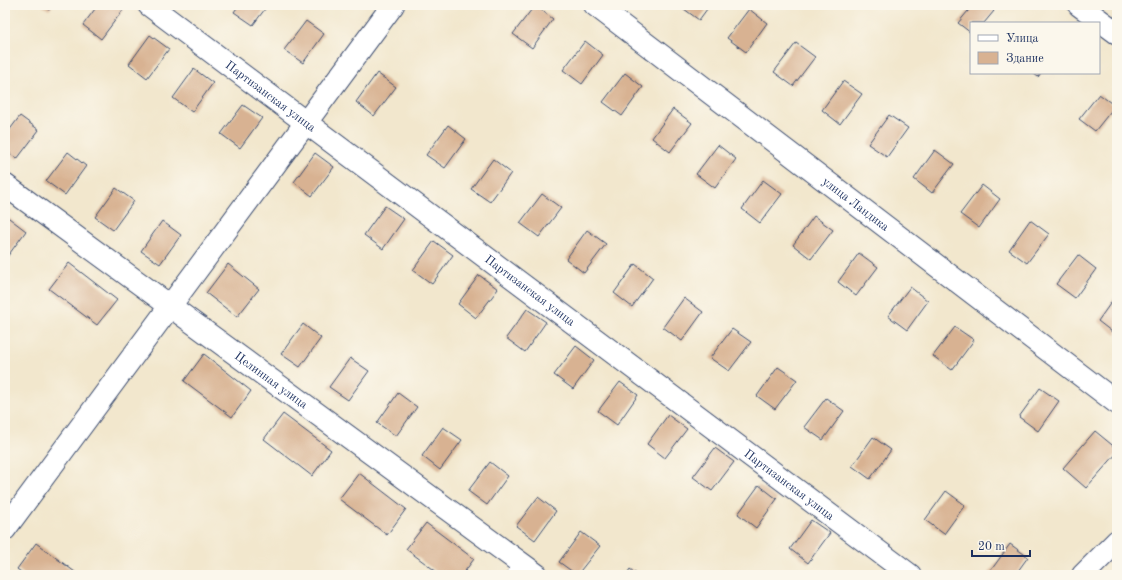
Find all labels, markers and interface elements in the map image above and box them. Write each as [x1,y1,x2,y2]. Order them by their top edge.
legend [970,22,1100,74]
text: Улица [1006,33,1039,45]
text: Здание [1006,53,1044,65]
street label: Партизанская улица [223,59,317,134]
street label: улица Ландика [820,176,891,234]
street label: Партизанская улица [482,254,577,329]
street label: Целинная улица [232,350,309,412]
street label: Партизанская улица [741,448,836,523]
scale bar [972,532,1030,558]
text: 20 m [978,541,1005,553]

